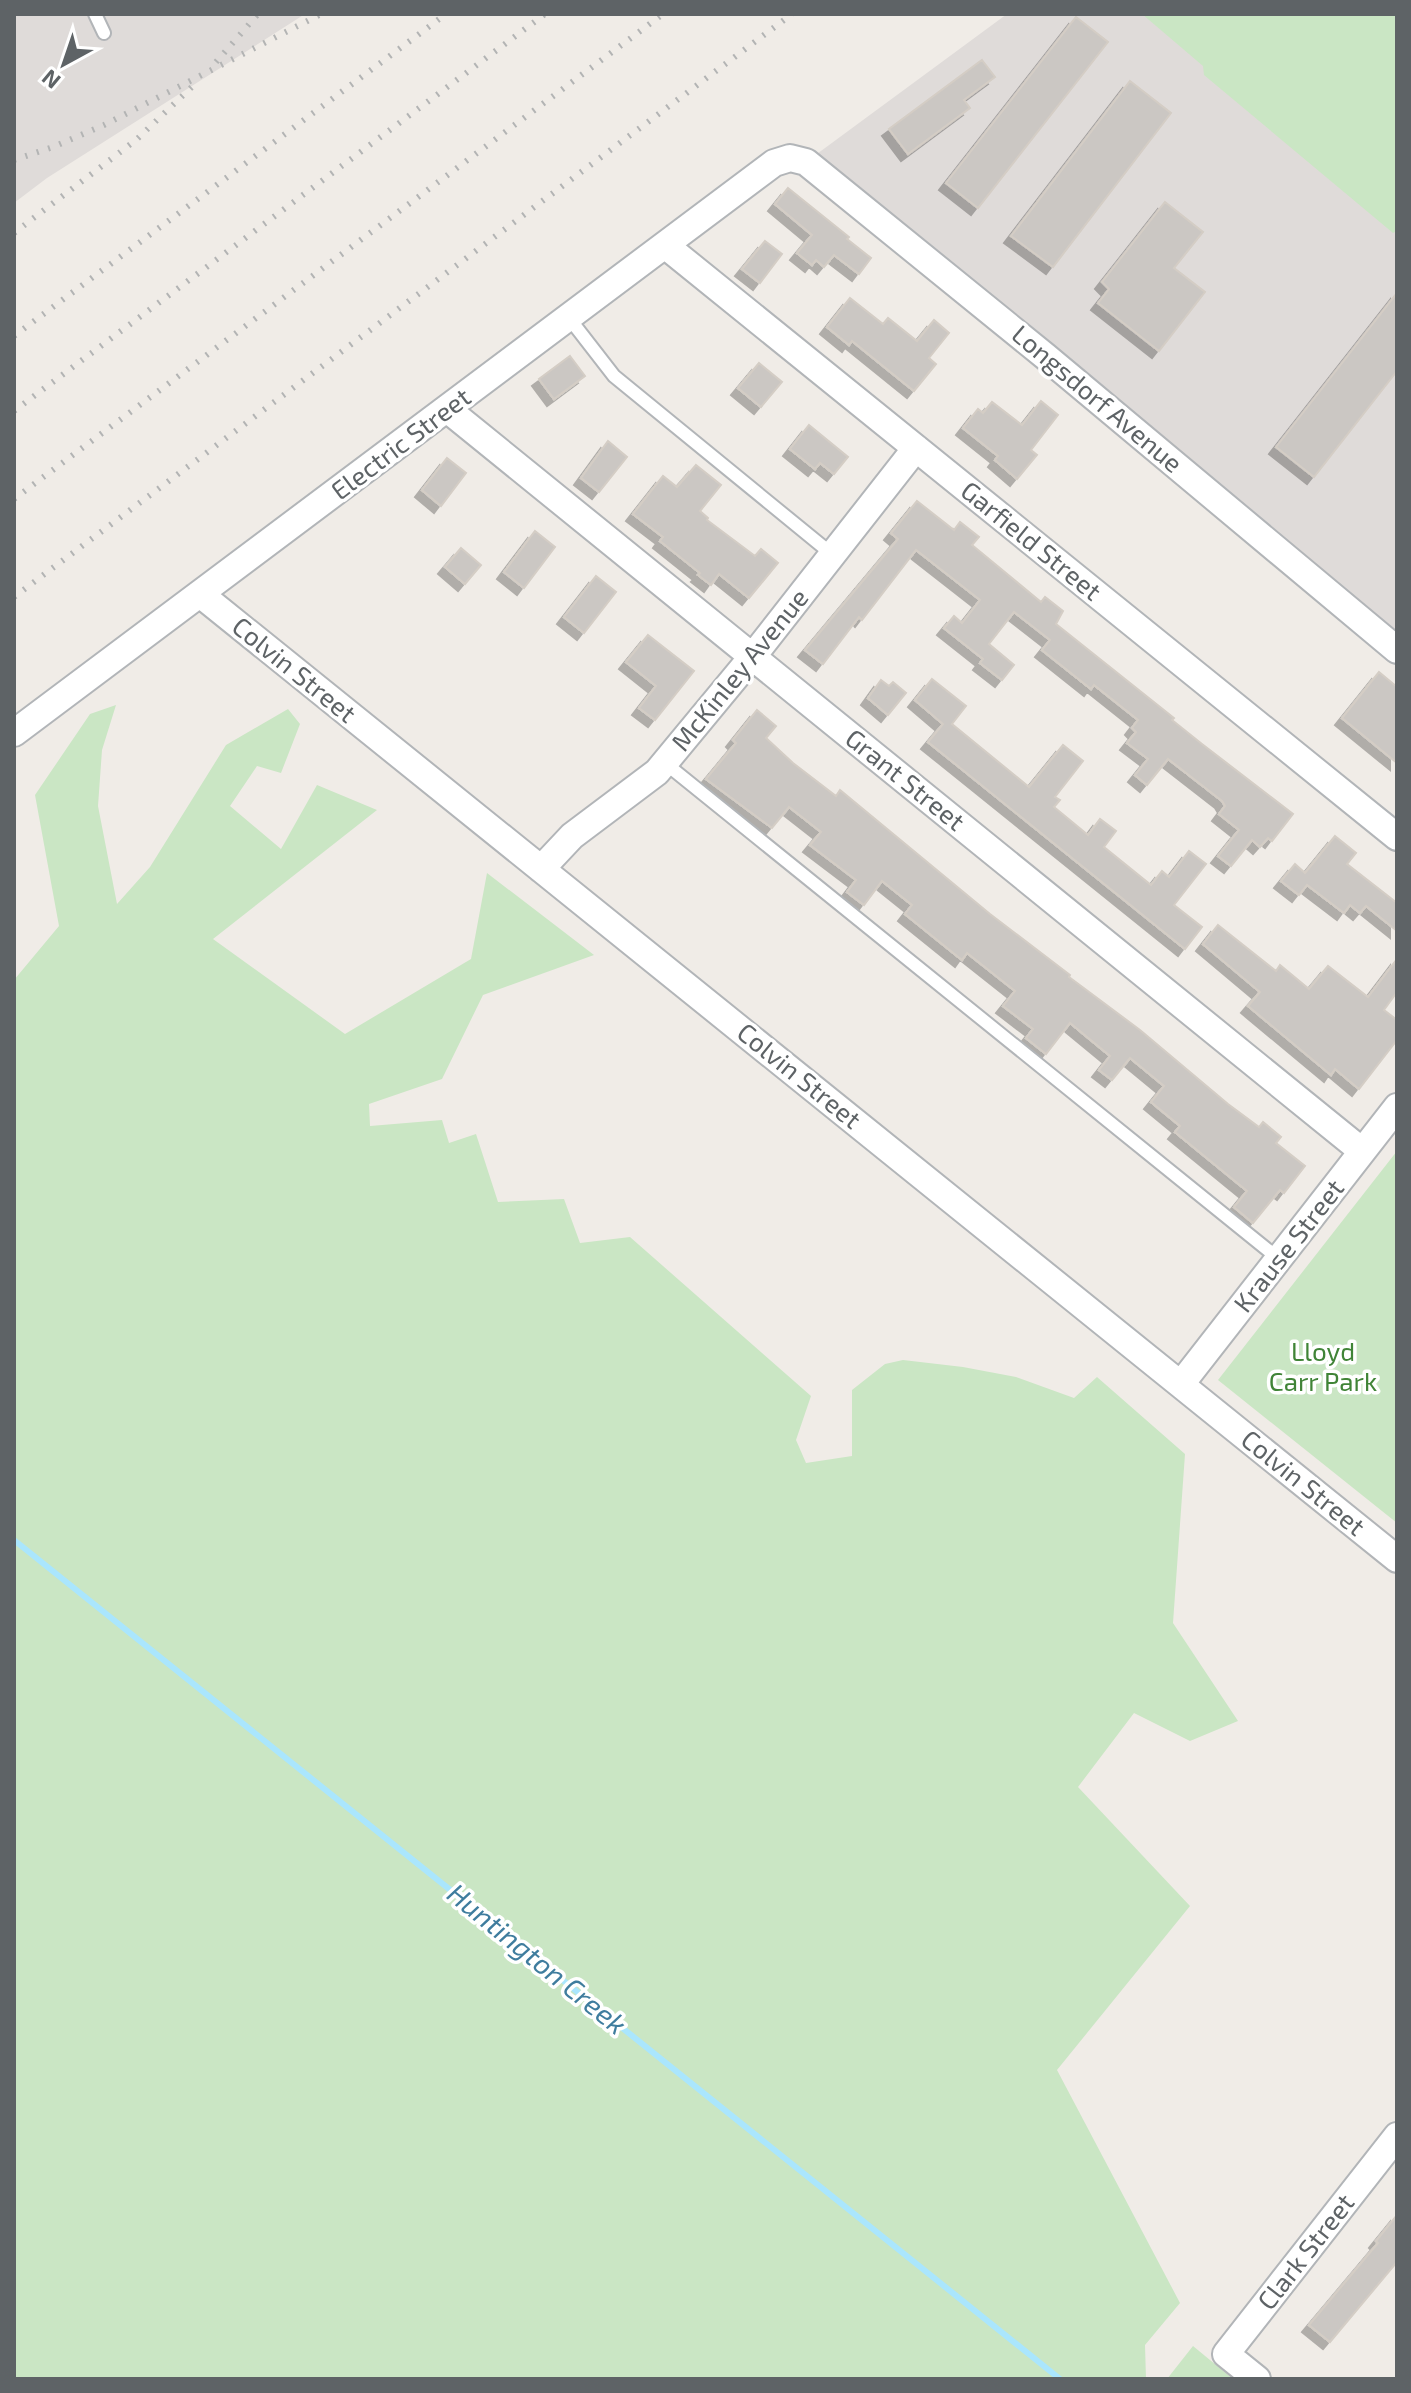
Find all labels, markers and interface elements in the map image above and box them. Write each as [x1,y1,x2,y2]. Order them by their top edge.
north arrow [24,24,104,104]
text: N [36,65,65,95]
street label: Longsdorf Avenue [1007,318,1189,478]
street label: Electric Street [324,380,476,505]
street label: Garfield Street [956,474,1108,606]
street label: McKinley Avenue [664,582,814,756]
street label: Colvin Street [227,610,363,728]
street label: Grant Street [840,721,972,836]
street label: Colvin Street [732,1016,868,1134]
street label: Krause Street [1226,1172,1349,1318]
park label: Lloyd Carr Park [1269,1335,1377,1396]
street label: Colvin Street [1236,1423,1372,1541]
water label: Huntington Creek [441,1876,634,2041]
street label: Clark Street [1250,2187,1360,2315]

